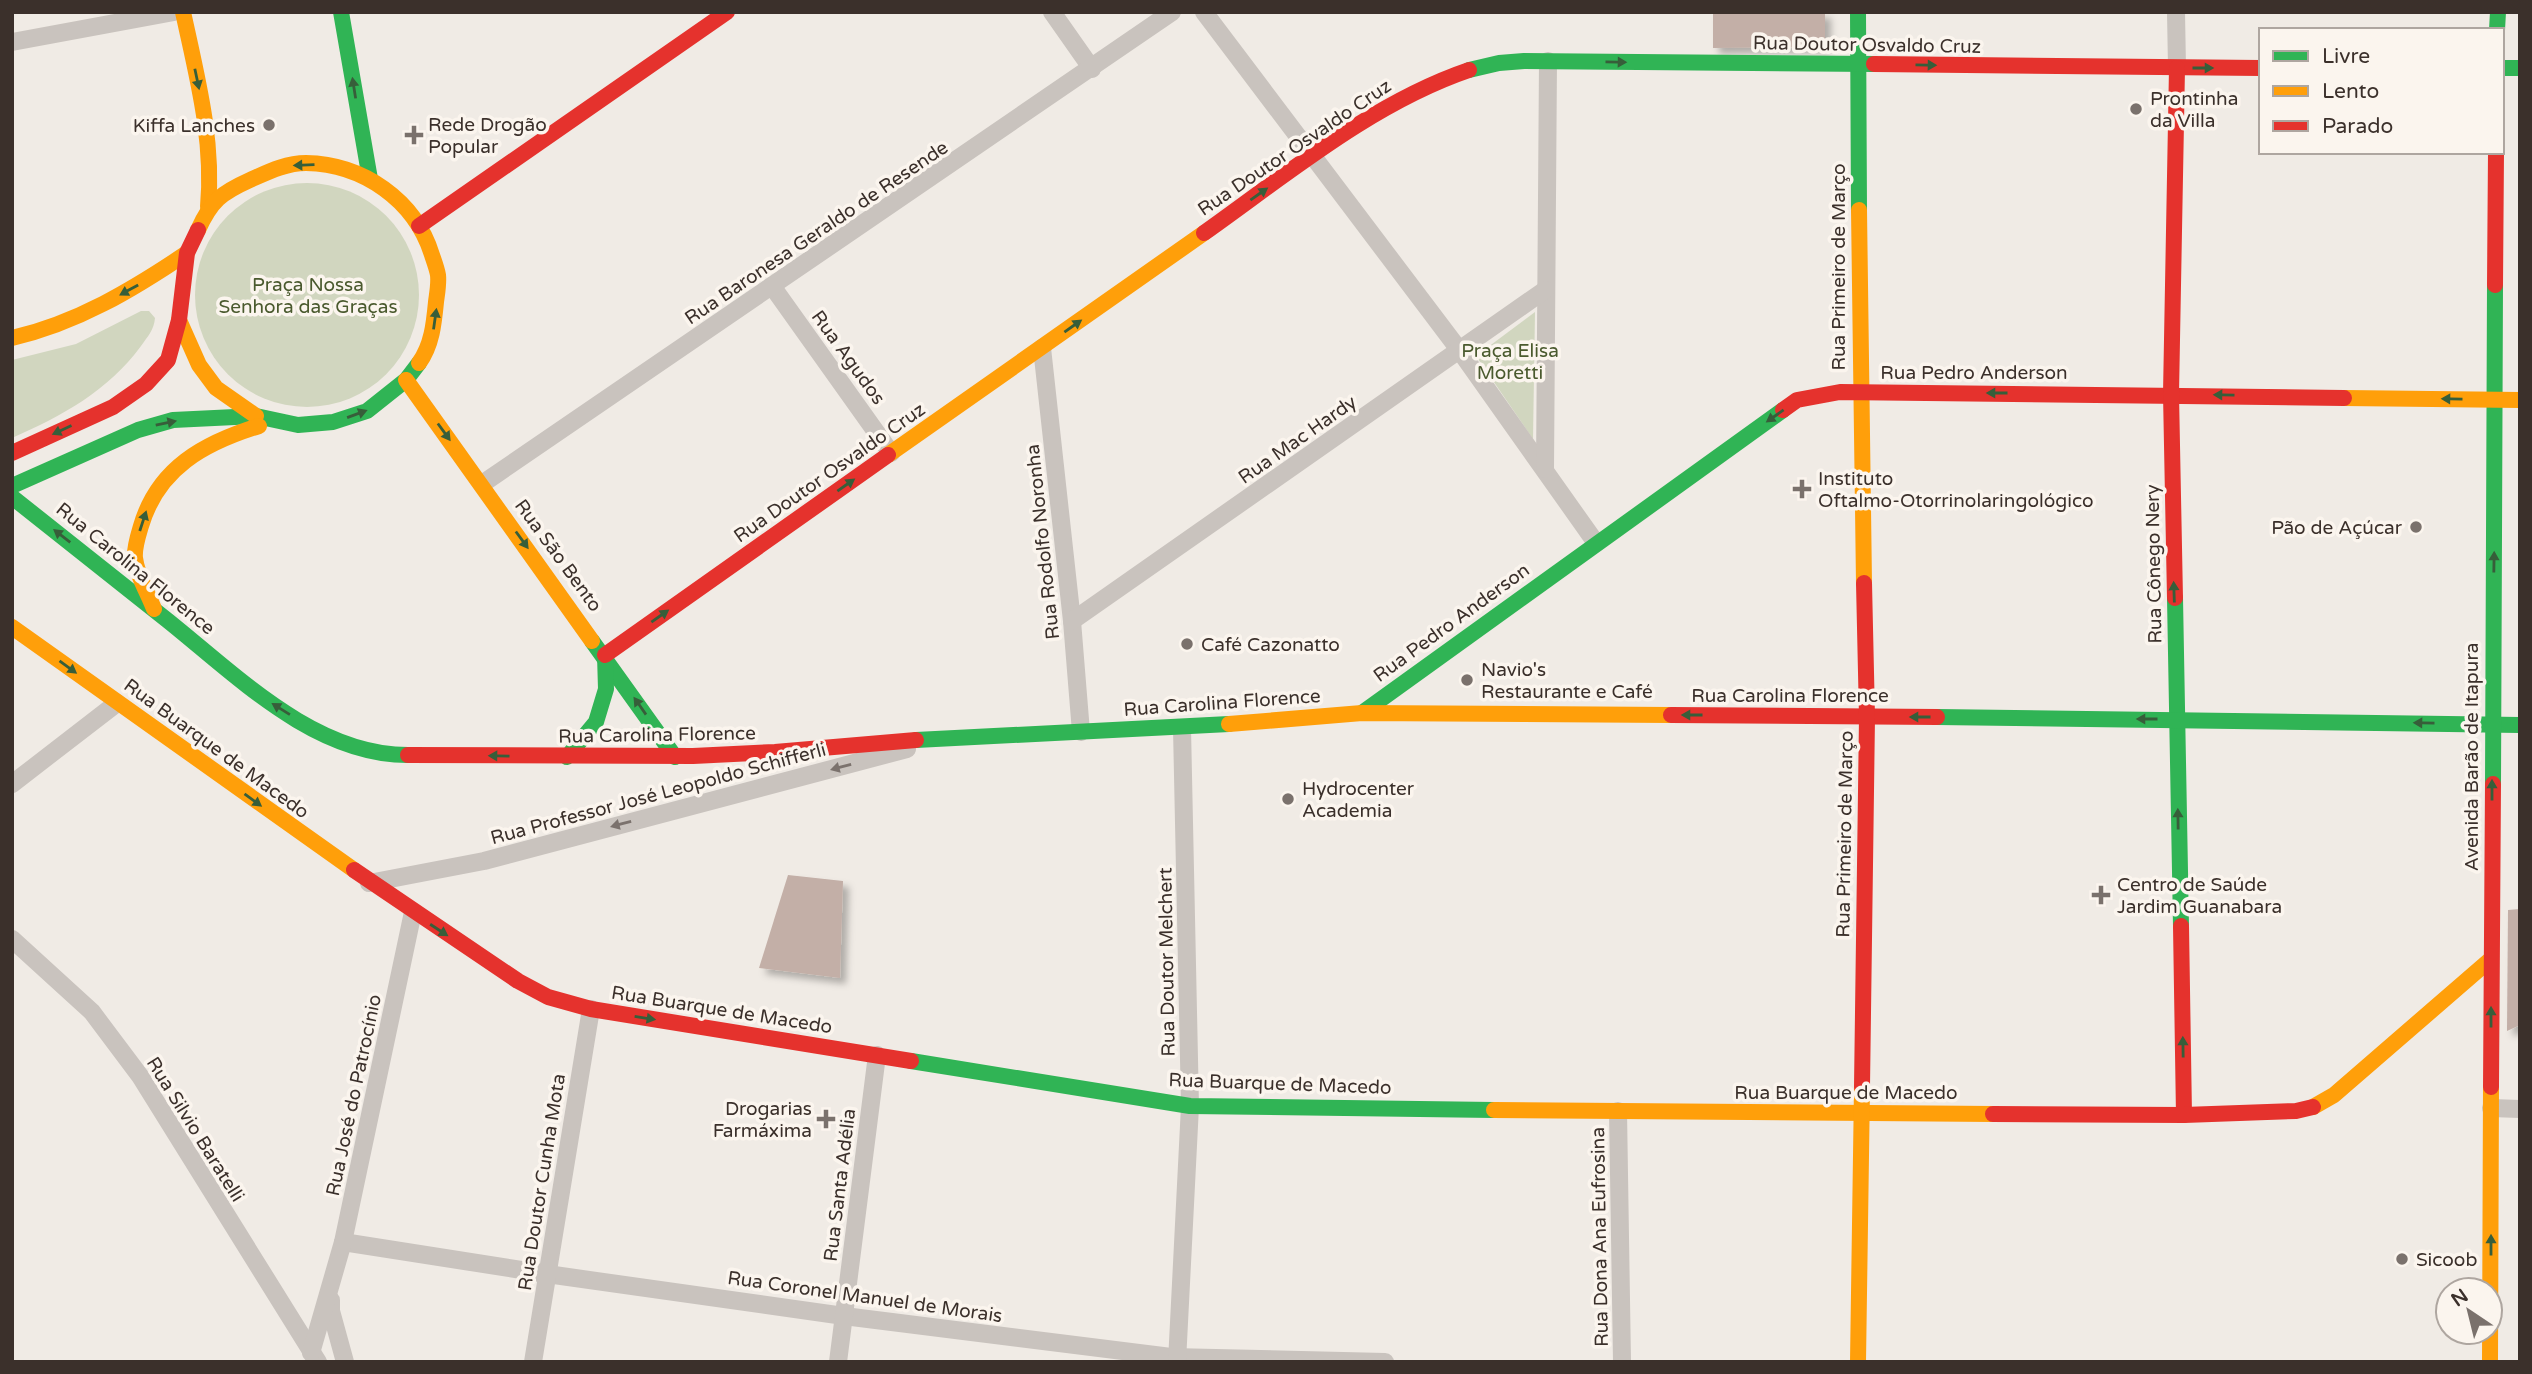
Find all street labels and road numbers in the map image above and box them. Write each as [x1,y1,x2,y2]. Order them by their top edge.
street label: Rua Doutor Osvaldo Cruz [1753,32,1981,58]
street label: Rua Doutor Osvaldo Cruz [1194,75,1395,221]
street label: Rua Baronesa Geraldo de Resende [681,136,952,329]
street label: Rua Primeiro de Março [1828,163,1850,371]
street label: Rua Agudos [807,306,890,409]
street label: Rua Pedro Anderson [1880,362,2068,384]
street label: Rua Mac Hardy [1234,391,1361,489]
street label: Rua Doutor Osvaldo Cruz [730,398,929,547]
street label: Rua Rodolfo Noronha [1022,443,1064,641]
street label: Rua Cônego Nery [2142,484,2166,644]
street label: Rua São Bento [510,495,606,616]
street label: Rua Carolina Florence [52,498,219,640]
street label: Rua Pedro Anderson [1369,559,1534,687]
street label: Avenida Barão de Itapura [2461,643,2483,871]
street label: Rua Buarque de Macedo [120,674,313,823]
street label: Rua Carolina Florence [1123,685,1321,721]
street label: Rua Carolina Florence [1691,685,1889,707]
street label: Rua Carolina Florence [558,722,756,748]
street label: Rua Primeiro de Março [1832,730,1858,938]
street label: Rua Professor José Leopoldo Schifferli [488,739,828,849]
street label: Rua Doutor Melchert [1154,867,1180,1057]
street label: Rua Buarque de Macedo [610,982,834,1038]
street label: Rua José do Patrocínio [322,992,386,1198]
street label: Rua Silvio Baratelli [142,1053,249,1206]
street label: Rua Buarque de Macedo [1168,1069,1392,1099]
street label: Rua Doutor Cunha Mota [514,1072,570,1292]
street label: Rua Buarque de Macedo [1734,1082,1958,1104]
street label: Rua Santa Adélia [820,1107,860,1263]
street label: Rua Dona Ana Eufrosina [1587,1127,1613,1347]
street label: Rua Coronel Manuel de Morais [726,1267,1004,1327]

